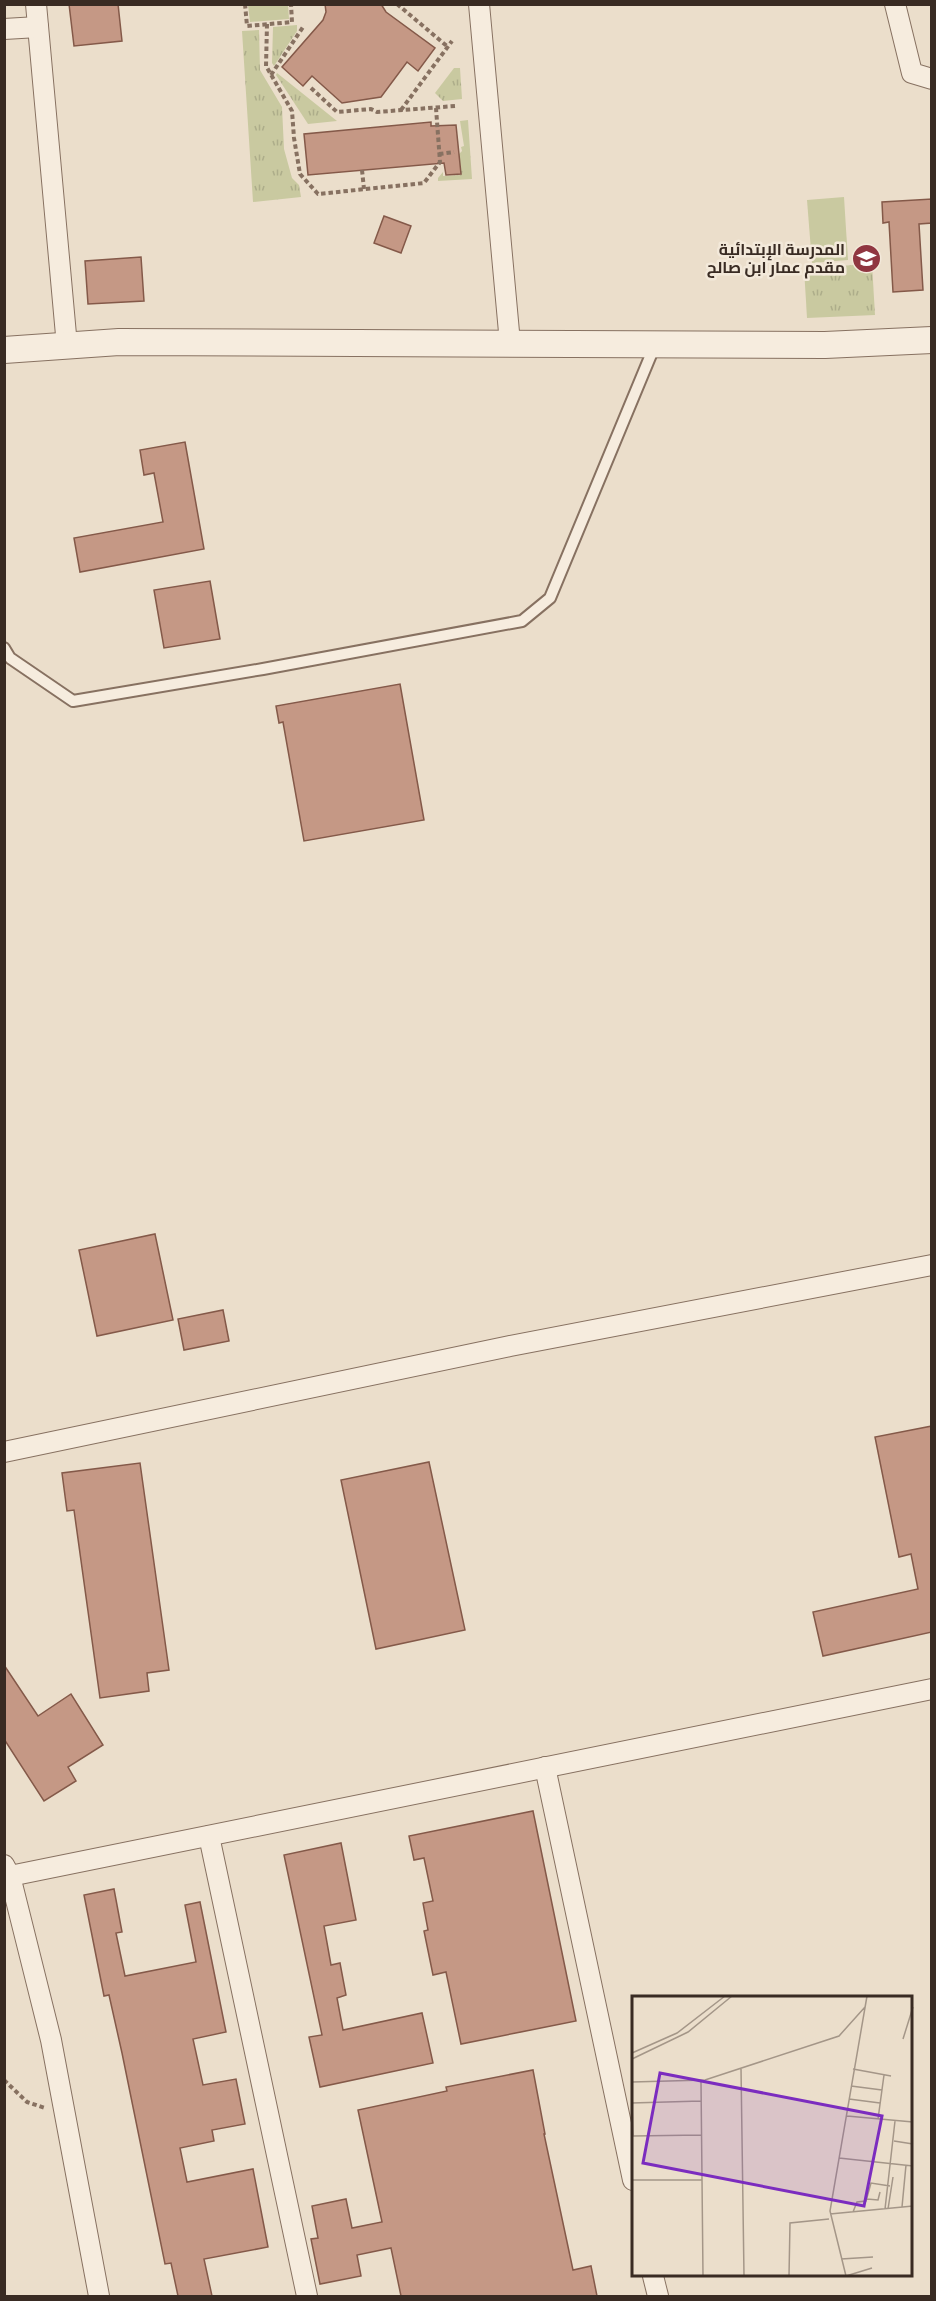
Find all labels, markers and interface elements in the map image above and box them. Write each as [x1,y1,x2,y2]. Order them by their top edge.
place label: المدرسة الإبتدائية مقدم عمار ابن صالح [707,234,845,282]
school or university icon: المدرسة الإبتدائية مقدم عمار ابن صالح [850,242,882,274]
inset map [632,1996,912,2277]

